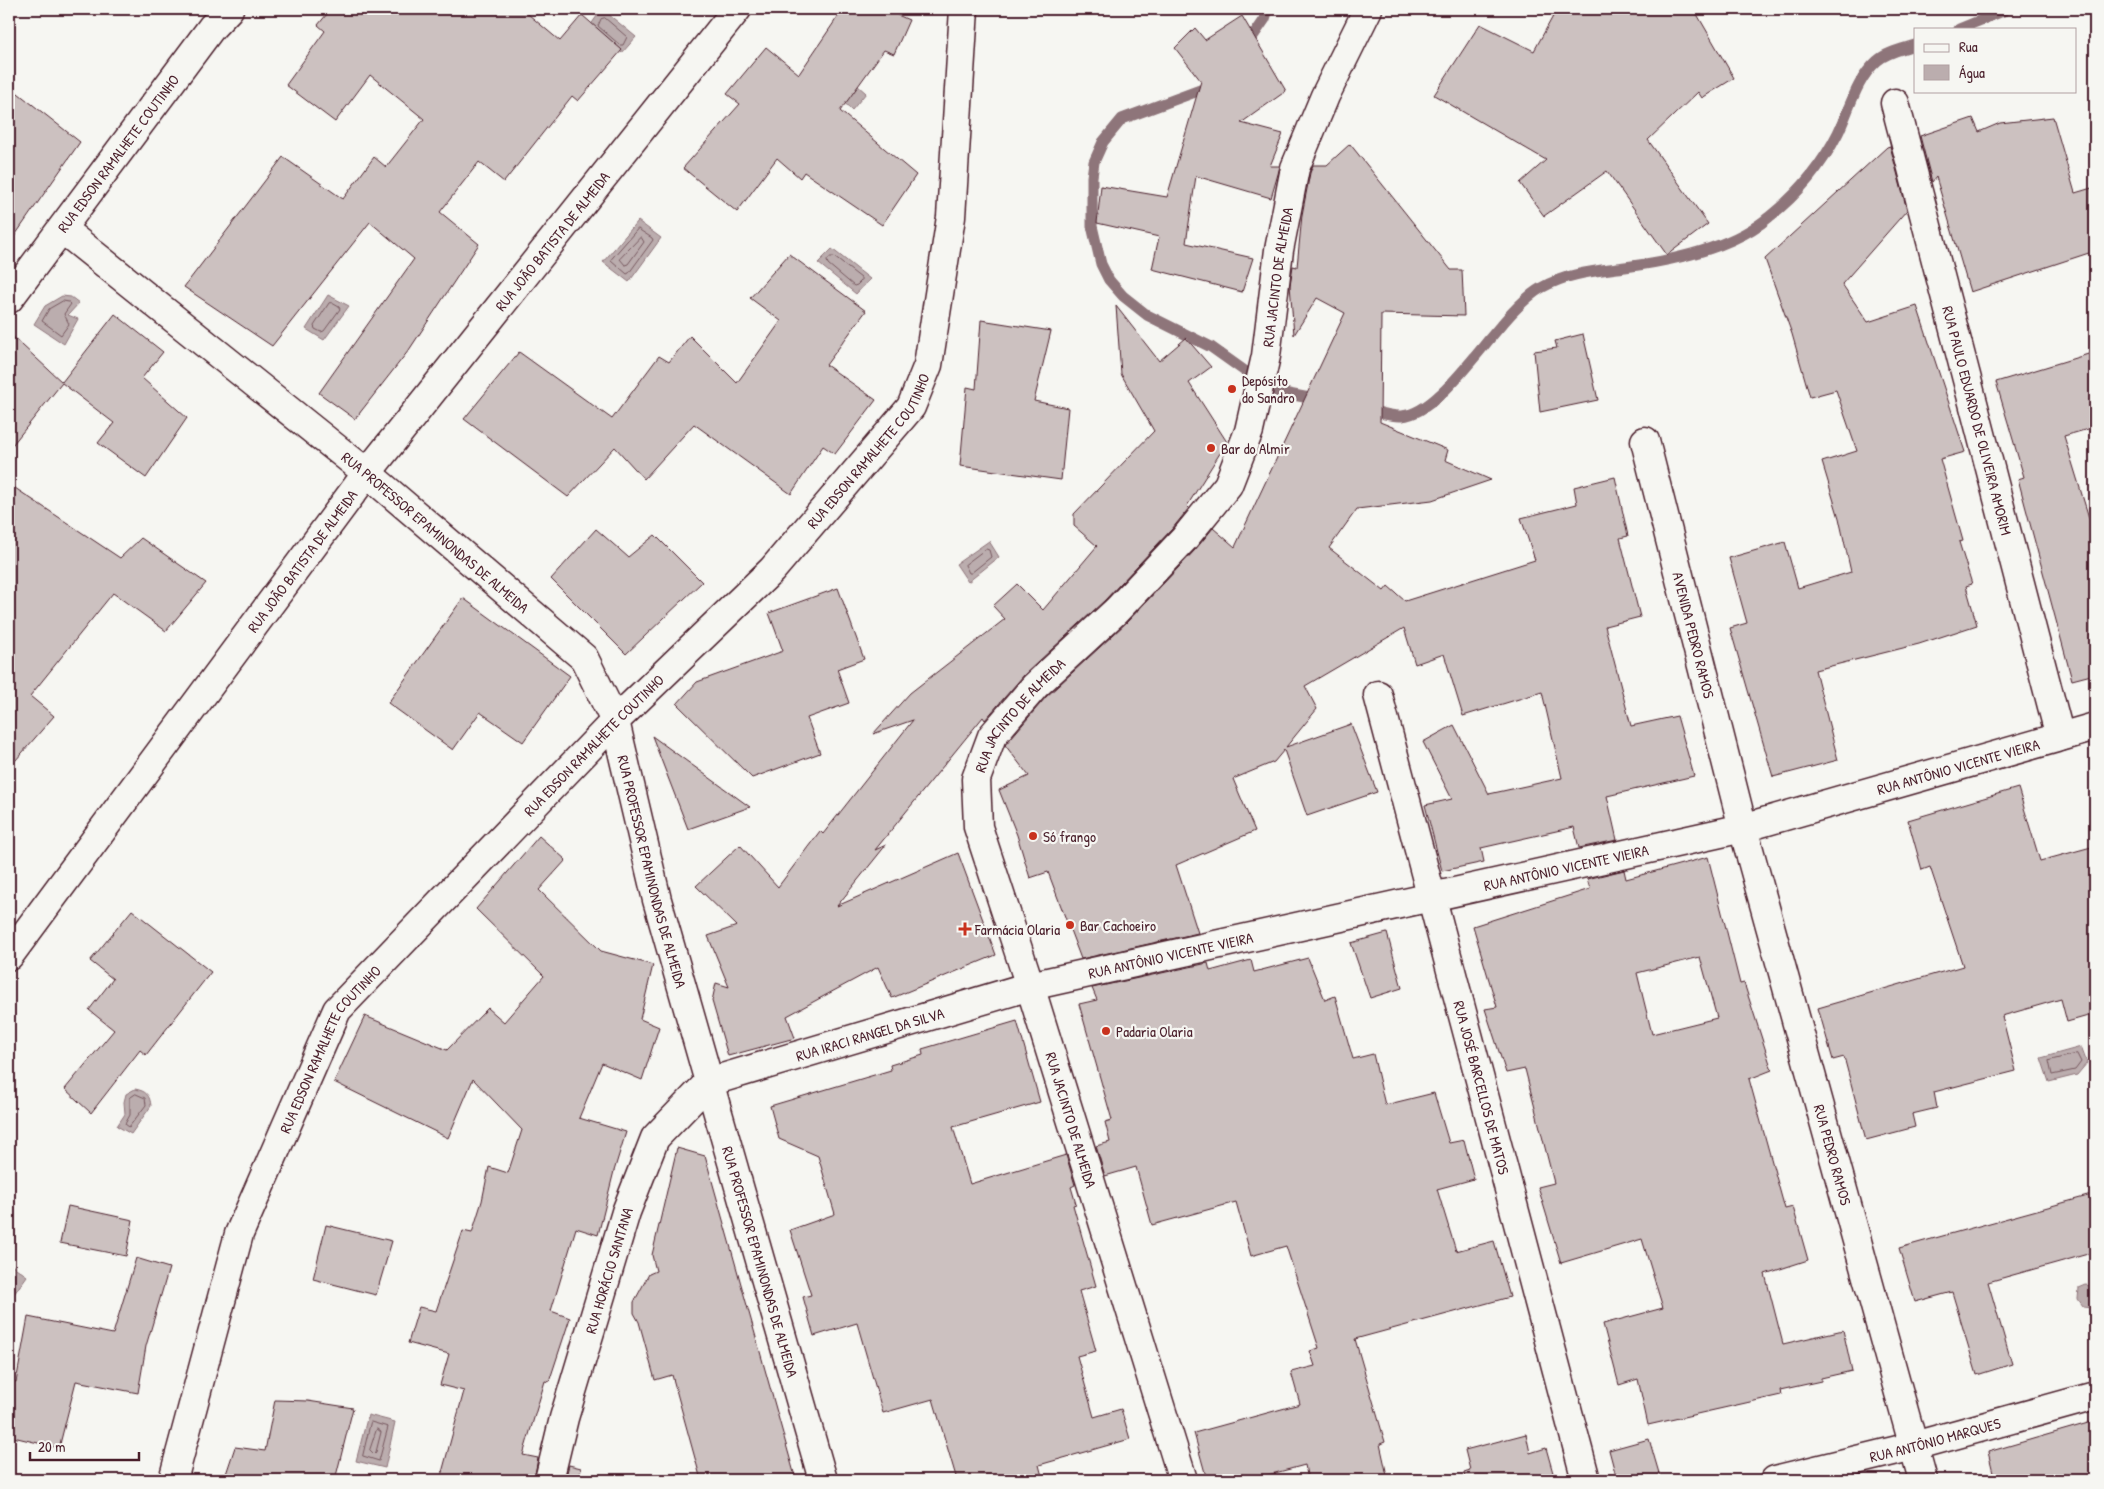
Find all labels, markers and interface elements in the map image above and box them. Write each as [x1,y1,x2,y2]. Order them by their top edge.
legend [1914,28,2076,92]
text: Rua [1959,36,1978,57]
text: Água [1959,62,1985,83]
street label: RUA EDSON RAMALHETE COUTINHO [52,70,184,236]
street label: RUA JOÃO BATISTA DE ALMEIDA [490,166,615,315]
street label: RUA JACINTO DE ALMEIDA [1257,205,1298,348]
street label: RUA PAULO EDUARDO DE OLIVEIRA AMORIM [1938,304,2018,537]
street label: RUA EDSON RAMALHETE COUTINHO [802,370,934,533]
place label: Depósito do Sandro [1242,370,1295,408]
marker: Depósito do Sandro [1226,383,1238,395]
place label: Bar do Almir [1221,438,1290,459]
marker: Bar do Almir [1205,442,1217,454]
street label: RUA PROFESSOR EPAMINONDAS DE ALMEIDA [338,446,534,618]
street label: RUA JOÃO BATISTA DE ALMEIDA [242,485,362,636]
street label: AVENIDA PEDRO RAMOS [1668,569,1720,700]
street label: RUA JACINTO DE ALMEIDA [969,653,1070,775]
street label: RUA EDSON RAMALHETE COUTINHO [519,669,668,821]
street label: RUA ANTÔNIO VICENTE VIEIRA [1874,733,2042,800]
street label: RUA PROFESSOR EPAMINONDAS DE ALMEIDA [613,753,692,991]
place label: Só frango [1043,826,1096,847]
marker: Só frango [1027,830,1039,842]
street label: RUA ANTÔNIO VICENTE VIEIRA [1482,839,1651,896]
place label: Bar Cachoeiro [1080,915,1156,936]
place label: Farmácia Olaria [974,919,1060,940]
marker: Bar Cachoeiro [1064,919,1076,931]
marker: Farmácia Olaria [959,923,971,935]
street label: RUA ANTÔNIO VICENTE VIEIRA [1086,926,1256,983]
street label: RUA EDSON RAMALHETE COUTINHO [274,960,385,1136]
street label: RUA JOSÉ BARCELLOS DE MATOS [1449,998,1515,1177]
street label: RUA IRACI RANGEL DA SILVA [793,1002,947,1066]
place label: Padaria Olaria [1116,1021,1193,1042]
marker: Padaria Olaria [1100,1025,1112,1037]
street label: RUA JACINTO DE ALMEIDA [1040,1050,1102,1191]
street label: RUA PEDRO RAMOS [1809,1102,1857,1207]
street label: RUA PROFESSOR EPAMINONDAS DE ALMEIDA [717,1144,804,1380]
street label: RUA HORÁCIO SANTANA [580,1203,638,1336]
street label: RUA ANTÔNIO MARQUES [1867,1412,2003,1467]
scale bar [30,1429,139,1461]
text: 20 m [38,1436,65,1457]

